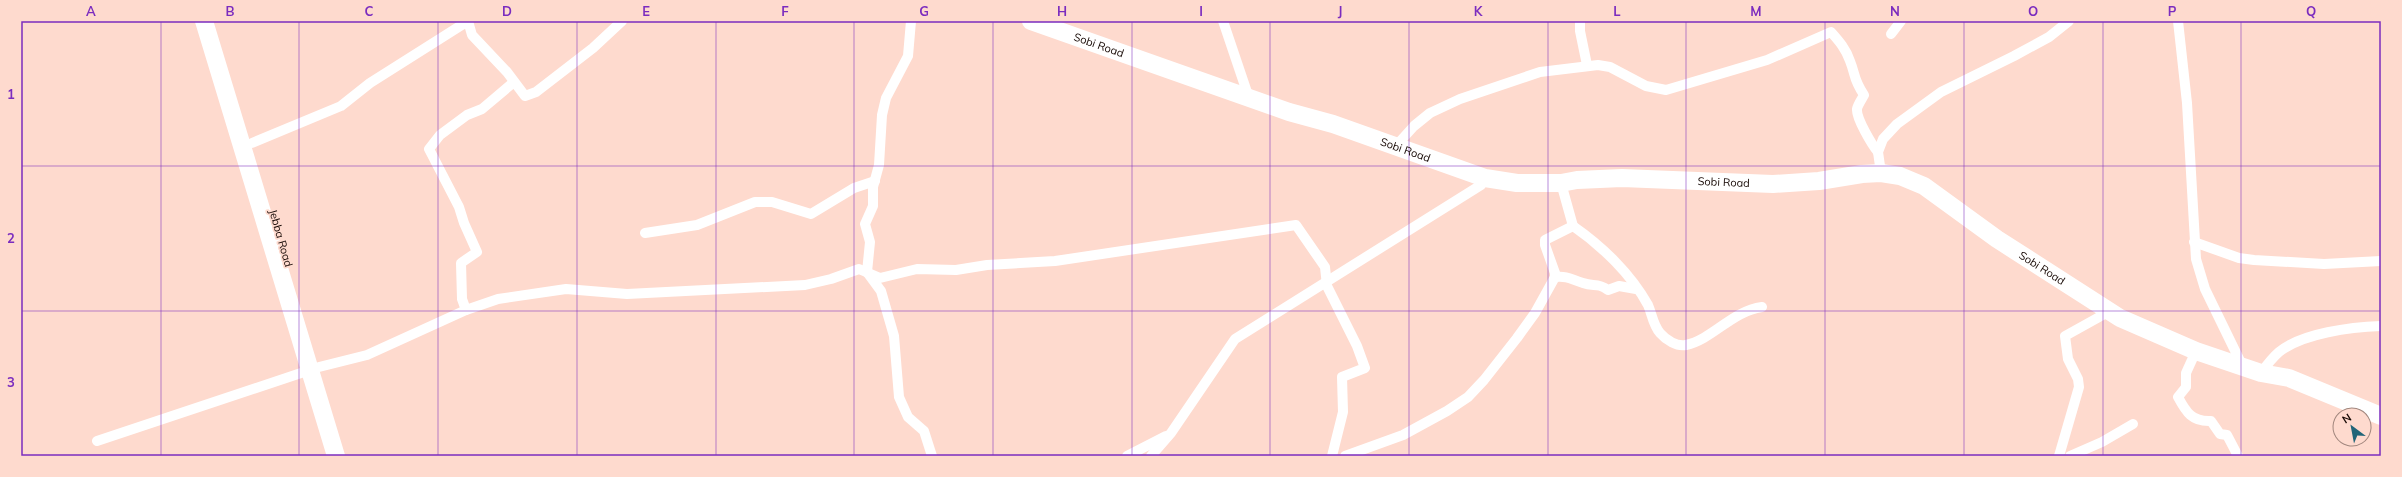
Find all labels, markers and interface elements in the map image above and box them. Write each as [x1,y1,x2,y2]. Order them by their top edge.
text: A [86,3,96,19]
text: B [226,3,235,19]
text: C [365,3,374,19]
text: D [502,3,512,19]
text: E [642,3,650,19]
text: F [781,3,789,19]
text: G [919,3,929,19]
text: H [1057,3,1067,19]
text: I [1199,3,1203,19]
text: J [1338,3,1342,19]
text: K [1474,3,1484,19]
text: L [1613,3,1621,19]
text: M [1750,3,1762,19]
text: N [1890,3,1900,19]
text: O [2028,3,2038,19]
text: P [2168,3,2177,19]
text: Q [2306,3,2316,19]
street label: Sobi Road [1072,30,1126,60]
text: 1 [7,86,15,102]
street label: Sobi Road [1378,134,1432,165]
street label: Sobi Road [1697,174,1750,190]
street label: Jebba Road [266,208,296,268]
text: 2 [7,230,15,246]
street label: Sobi Road [2016,248,2068,288]
text: 3 [7,374,15,390]
north arrow [2332,407,2372,447]
text: N [2339,410,2354,427]

